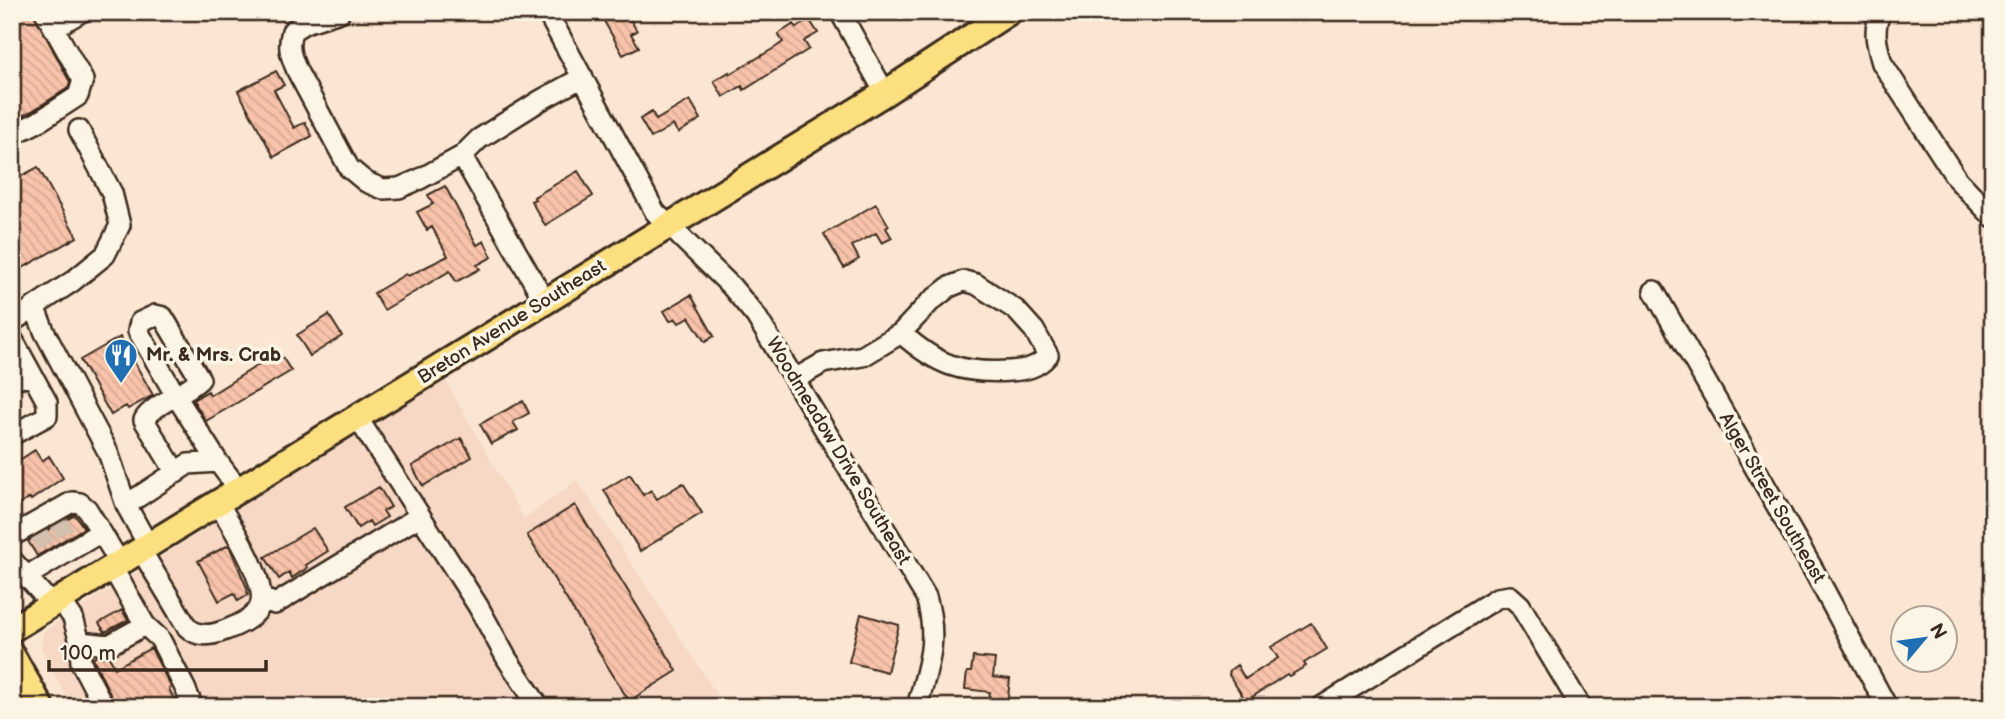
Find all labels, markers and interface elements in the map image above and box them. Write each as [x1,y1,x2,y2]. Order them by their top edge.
street label: Breton Avenue Southeast [414,255,610,389]
street label: Woodmeadow Drive Southeast [761,333,915,569]
restaurant icon: Mr. & Mrs. Crab [102,336,140,385]
place label: Mr. & Mrs. Crab [146,344,281,367]
street label: Alger Street Southeast [1714,409,1830,587]
north arrow [1890,604,1960,674]
text: N [1924,620,1951,643]
scale bar [49,628,266,672]
text: 100 m [60,641,116,666]

